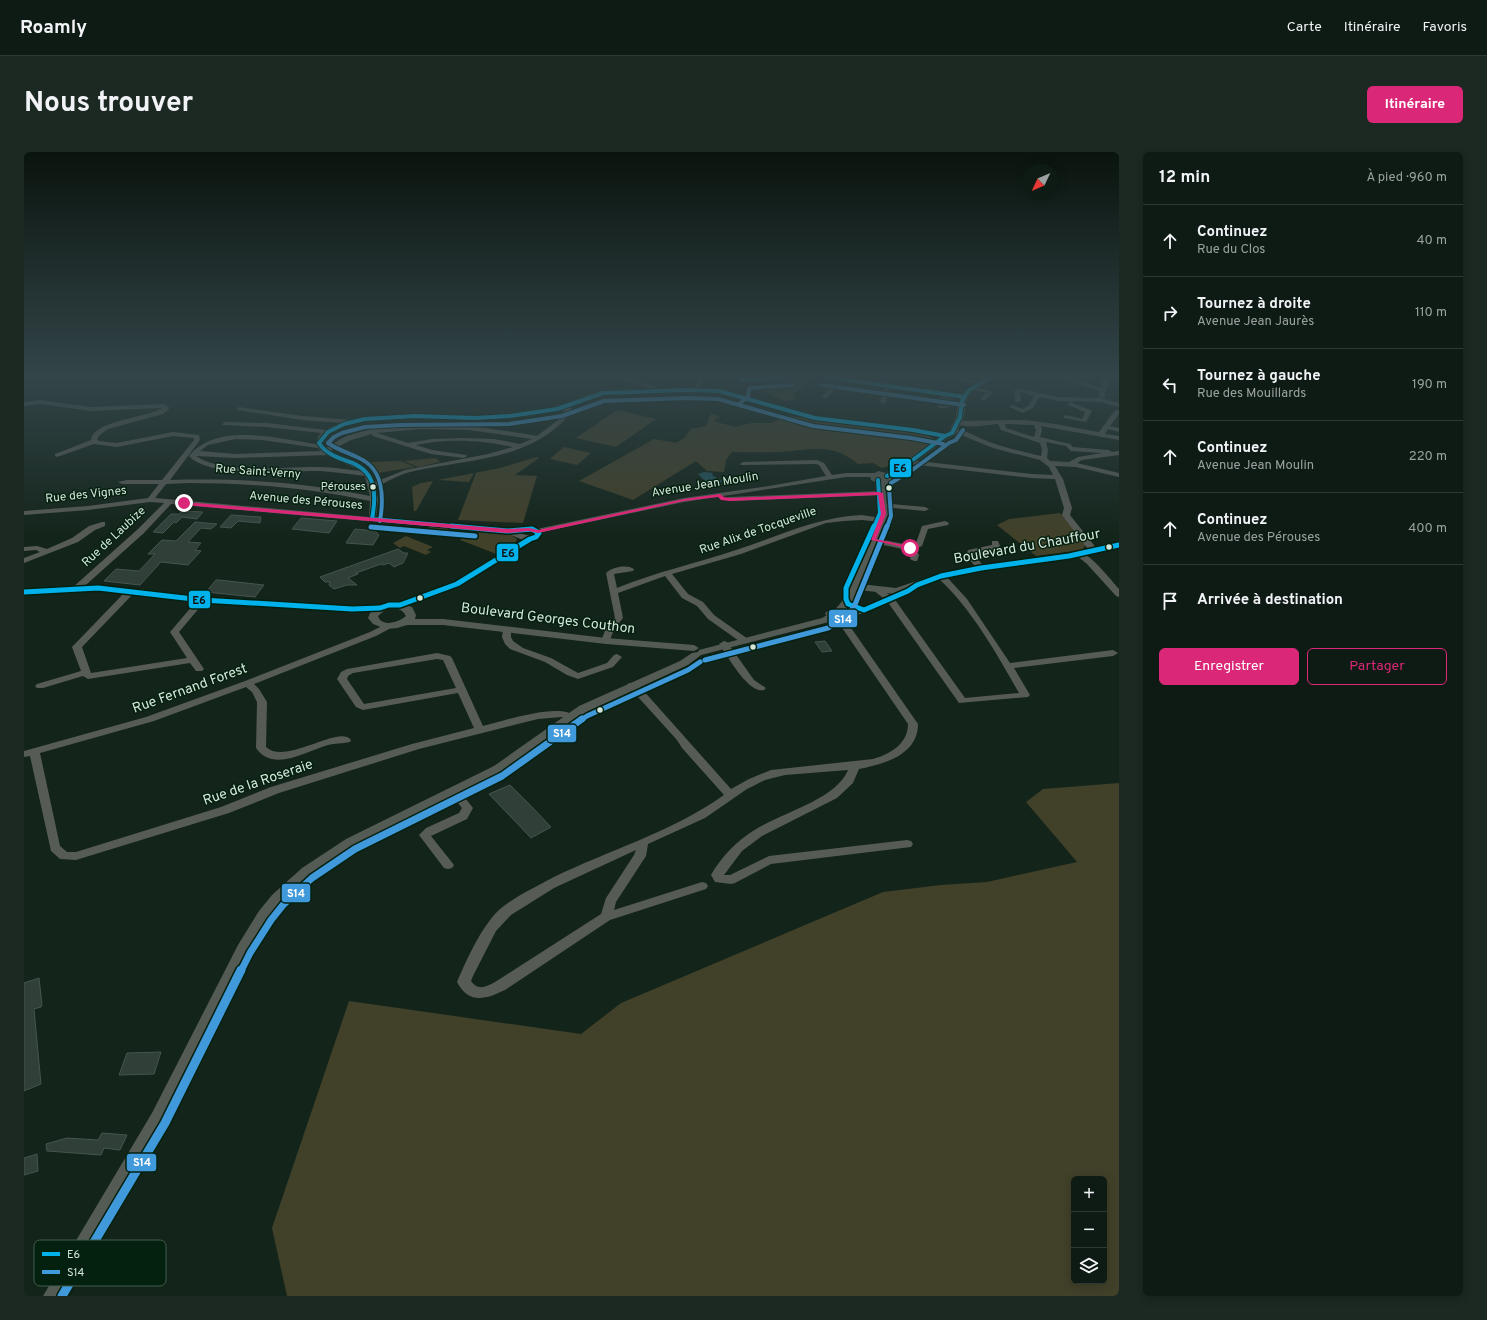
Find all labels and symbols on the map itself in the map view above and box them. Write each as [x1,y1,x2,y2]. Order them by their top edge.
north arrow [1023,164,1059,200]
line badge: E6 [889,458,912,478]
street label: Rue Saint-Verny [215,461,301,483]
text: E6 [893,462,907,476]
street label: Avenue Jean Moulin [650,469,760,501]
place label: Pérouses [321,480,366,494]
marker: Pérouses [368,482,378,492]
street label: Rue des Vignes [45,483,127,507]
unlabelled marker [884,483,894,493]
street label: Avenue des Pérouses [249,488,363,514]
route end [175,494,193,512]
street label: Rue de Laubize [79,503,149,571]
street label: Rue Alix de Tocqueville [697,503,819,559]
street label: Boulevard du Chauffour [952,526,1102,568]
route start [901,539,919,557]
unlabelled marker [1104,542,1114,552]
line badge: E6 [496,543,519,562]
text: E6 [501,547,515,561]
line badge: E6 [188,590,211,609]
unlabelled marker [415,593,425,603]
text: E6 [192,594,206,608]
street label: Boulevard Georges Couthon [460,600,636,638]
line badge: S14 [828,609,858,628]
text: S14 [834,613,852,627]
unlabelled marker [748,642,758,652]
street label: Rue Fernand Forest [130,660,250,718]
unlabelled marker [595,705,605,715]
line badge: S14 [547,724,577,743]
text: S14 [553,727,571,741]
street label: Rue de la Roseraie [201,756,315,810]
line badge: S14 [281,883,311,903]
text: S14 [287,887,305,901]
line badge: S14 [126,1153,157,1172]
text: S14 [133,1156,151,1170]
legend [34,1240,166,1286]
text: E6 [67,1248,80,1262]
text: S14 [67,1266,84,1280]

